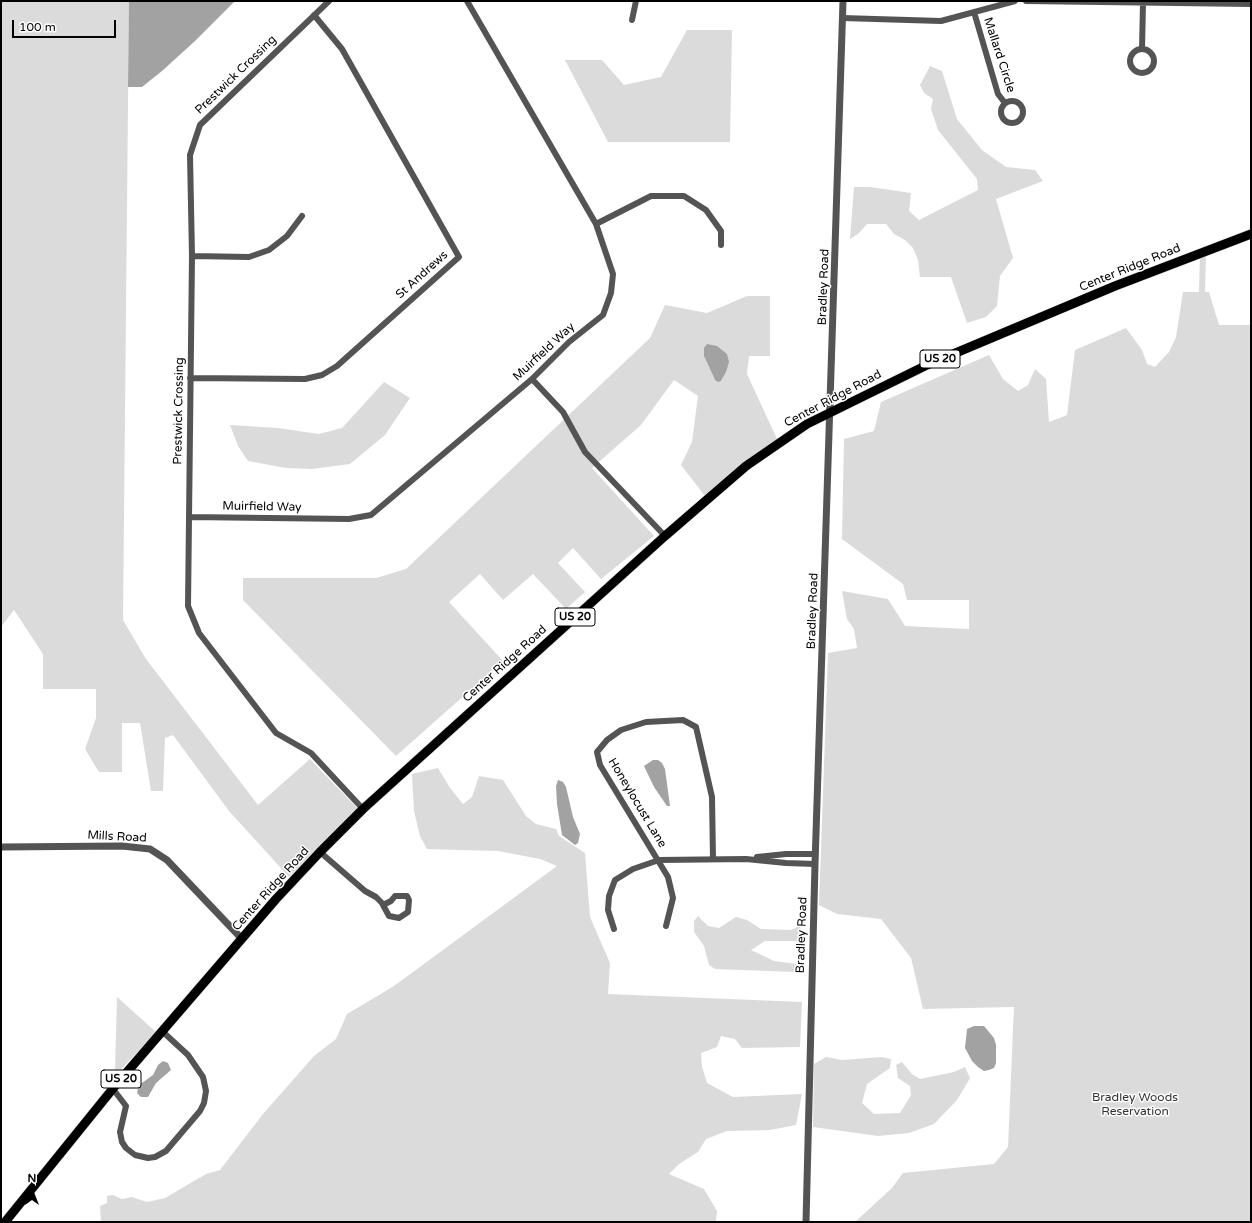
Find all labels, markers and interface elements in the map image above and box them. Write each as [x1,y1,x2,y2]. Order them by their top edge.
scale bar [14,12,118,38]
street label: Mallard Circle [980,16,1018,94]
text: 100 m [19,20,56,34]
street label: Prestwick Crossing [192,33,280,117]
street label: Center Ridge Road [1077,241,1183,295]
street label: St Andrews [393,248,451,302]
street label: Bradley Road [815,248,833,326]
street label: Muirfield Way [510,320,578,384]
road number: US 20 [920,350,960,368]
street label: Prestwick Crossing [171,357,187,465]
street label: Center Ridge Road [782,367,884,431]
street label: Muirfield Way [222,499,302,515]
street label: Bradley Road [804,572,822,650]
road number: US 20 [555,608,595,626]
street label: Center Ridge Road [460,623,550,705]
street label: Honeylocust Lane [605,756,669,850]
street label: Mills Road [87,828,147,846]
street label: Center Ridge Road [230,844,312,934]
street label: Bradley Road [793,896,811,974]
road number: US 20 [101,1070,141,1088]
park label: Bradley Woods Reservation [1092,1091,1178,1119]
north arrow [12,1171,52,1211]
text: N [28,1172,36,1185]

